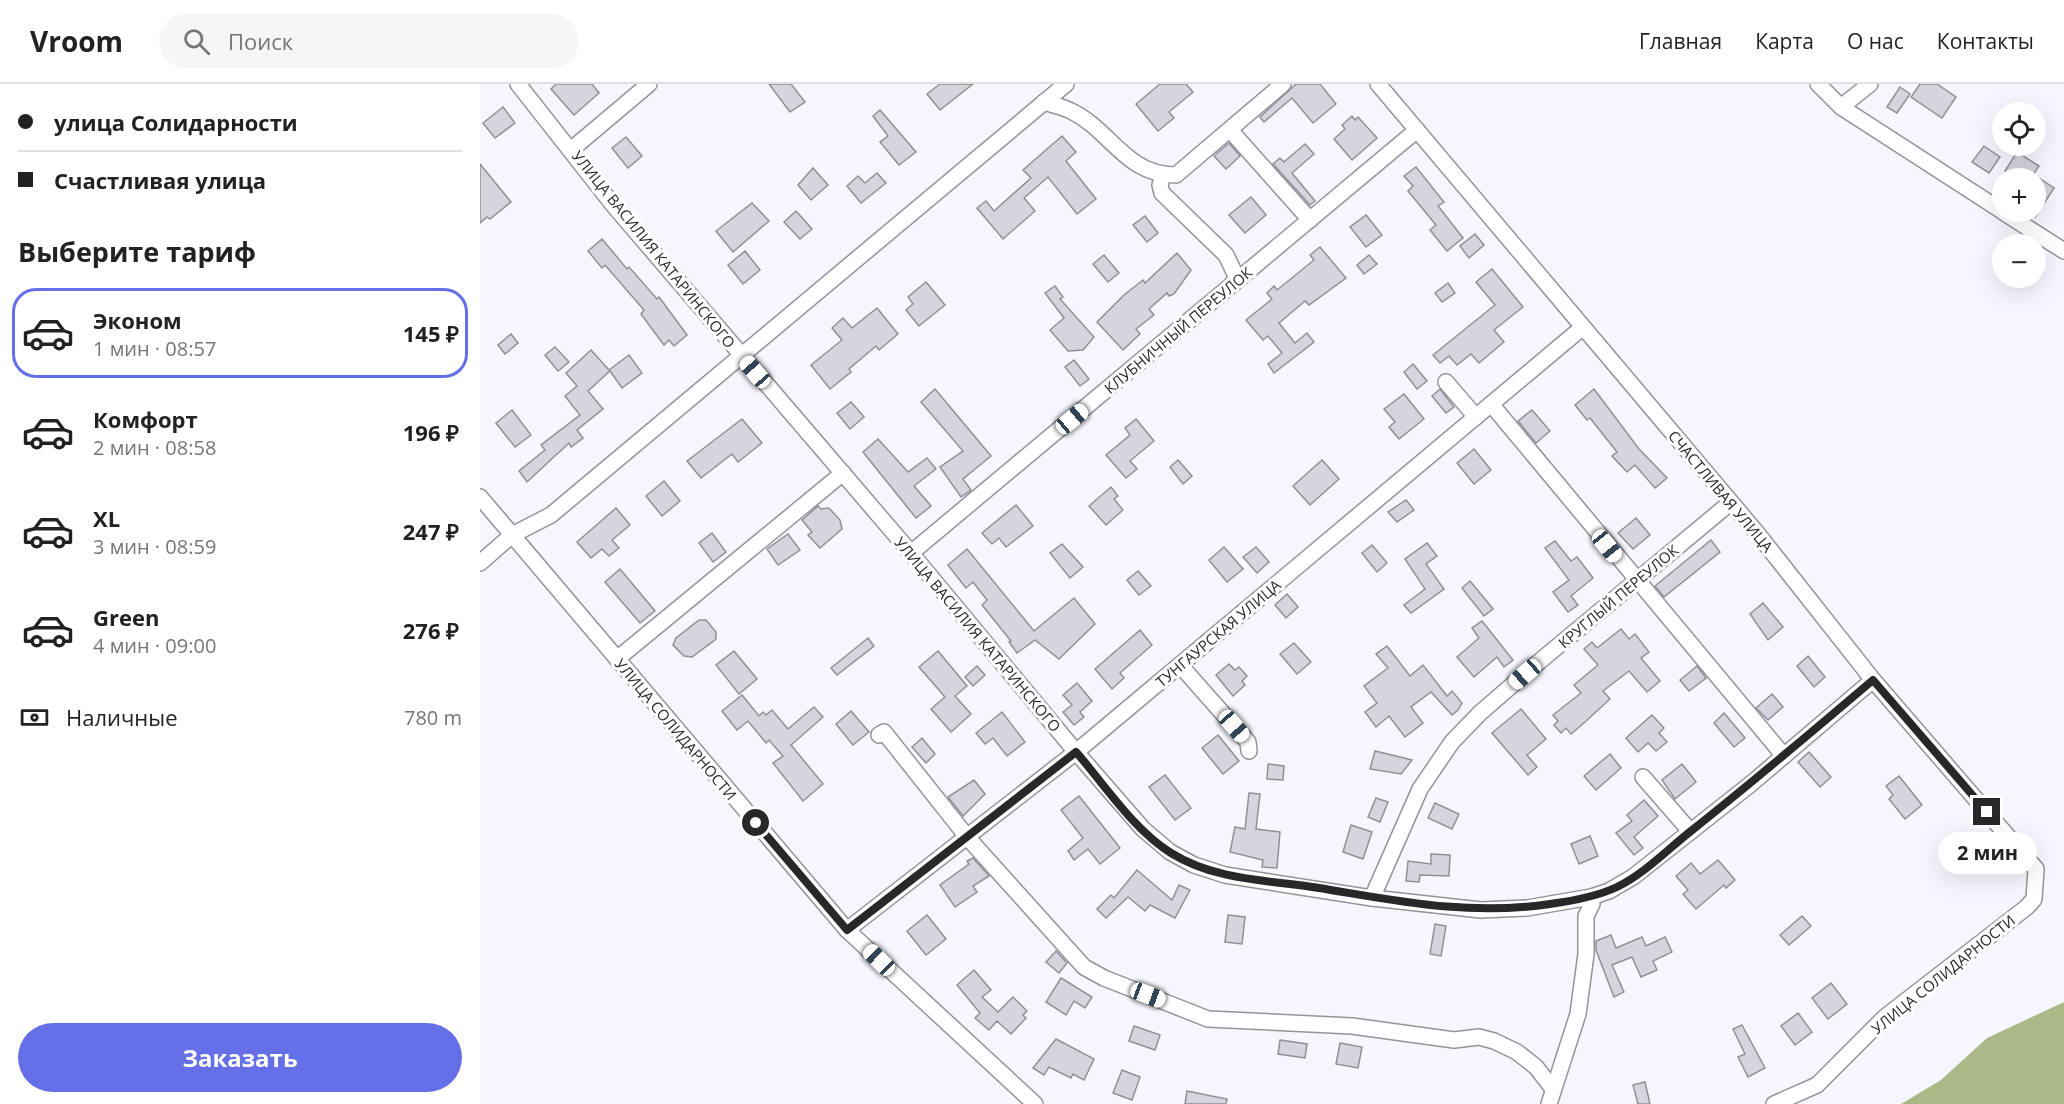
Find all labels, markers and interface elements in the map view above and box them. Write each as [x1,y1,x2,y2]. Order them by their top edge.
search box [159,14,579,68]
text: Vroom [30,22,123,60]
icon: search [180,25,213,58]
text: Поиск [228,26,293,56]
text: Главная [1639,27,1722,55]
text: Карта [1755,27,1814,55]
text: О нас [1847,27,1904,55]
text: Контакты [1937,27,2034,55]
map controls [1992,102,2046,288]
button: locate [1992,102,2046,156]
text: улица Солидарности [54,107,298,137]
street label: УЛИЦА ВАСИЛИЯ КАТАРИНСКОГО [568,146,740,352]
text: Счастливая улица [54,165,266,195]
button: + [1992,168,2046,222]
text: Выберите тариф [18,233,256,270]
button: − [1992,234,2046,288]
street label: КЛУБНИЧНЫЙ ПЕРЕУЛОК [1100,262,1257,398]
text: Эконом [93,305,182,335]
icon: car [21,306,75,360]
text: 145 ₽ [403,318,459,348]
text: 1 мин · 08:57 [93,335,216,362]
car [736,353,774,391]
car [1052,401,1092,437]
text: Комфорт [93,404,198,434]
icon: car [21,405,75,459]
text: 196 ₽ [403,417,459,447]
street label: СЧАСТЛИВАЯ УЛИЦА [1664,426,1778,557]
text: 2 мин · 08:58 [93,434,216,461]
text: XL [93,503,120,533]
icon: car [21,504,75,558]
text: 247 ₽ [403,516,459,546]
car [1589,526,1625,566]
street label: УЛИЦА ВАСИЛИЯ КАТАРИНСКОГО [890,532,1066,736]
text: 3 мин · 08:59 [93,533,216,560]
street label: КРУГЛЫЙ ПЕРЕУЛОК [1554,539,1683,652]
street label: ТУНГАУРСКАЯ УЛИЦА [1151,574,1285,691]
text: Green [93,602,159,632]
icon: car [21,603,75,657]
text: 276 ₽ [403,615,459,645]
text: 4 мин · 09:00 [93,632,216,659]
street label: УЛИЦА СОЛИДАРНОСТИ [611,654,741,804]
car [1506,655,1544,693]
icon: cash [18,701,51,734]
text: Наличные [66,702,178,732]
text: 780 m [404,704,462,731]
car [1215,707,1253,745]
route end [1973,798,2000,825]
route start [742,809,769,836]
callout: 2 мин [1938,833,2036,875]
text: 2 мин [1957,839,2018,866]
street label: УЛИЦА СОЛИДАРНОСТИ [1867,910,2019,1038]
car [860,941,898,979]
car [1128,980,1168,1010]
button: Заказать [18,1023,462,1092]

